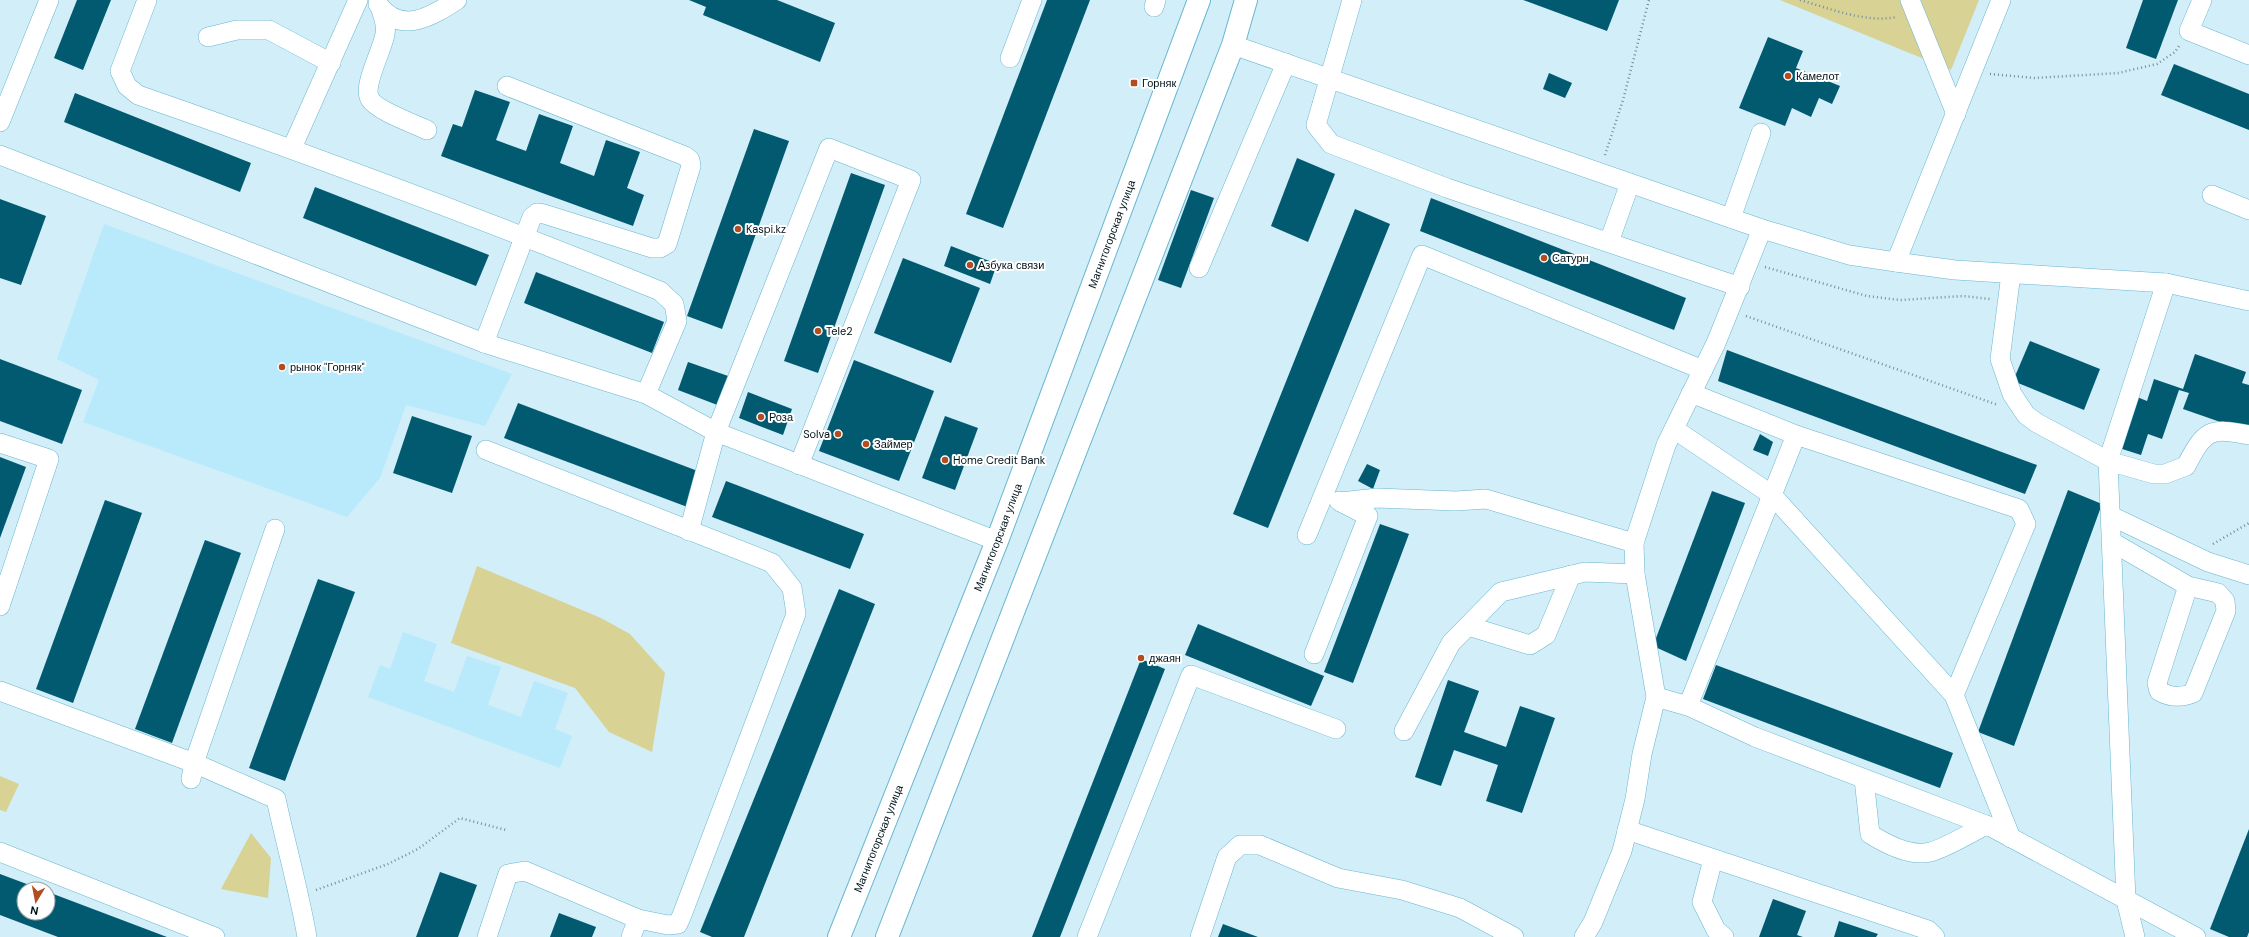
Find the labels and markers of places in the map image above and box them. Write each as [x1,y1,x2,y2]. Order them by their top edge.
place label: Камелот [1796,69,1839,83]
marker: Камелот [1783,71,1793,81]
place label: Горняк [1142,76,1176,90]
marker: Горняк [1129,78,1139,88]
place label: Kaspi.kz [746,222,786,236]
marker: Kaspi.kz [733,224,743,234]
place label: Сатурн [1552,251,1589,265]
marker: Сатурн [1539,253,1549,263]
place label: Азбука связи [978,258,1044,272]
marker: Азбука связи [965,260,975,270]
place label: Tele2 [826,324,852,338]
marker: Tele2 [813,326,823,336]
place label: рынок "Горняк" [290,360,365,374]
marker: рынок "Горняк" [277,362,287,372]
place label: Роза [769,410,794,424]
marker: Роза [756,412,766,422]
place label: Solva [803,427,830,441]
marker: Solva [833,429,843,439]
place label: Займер [874,437,913,451]
marker: Займер [861,439,871,449]
place label: Home Credit Bank [953,453,1046,467]
marker: Home Credit Bank [940,455,950,465]
place label: джаян [1149,651,1181,665]
marker: джаян [1136,653,1146,663]

